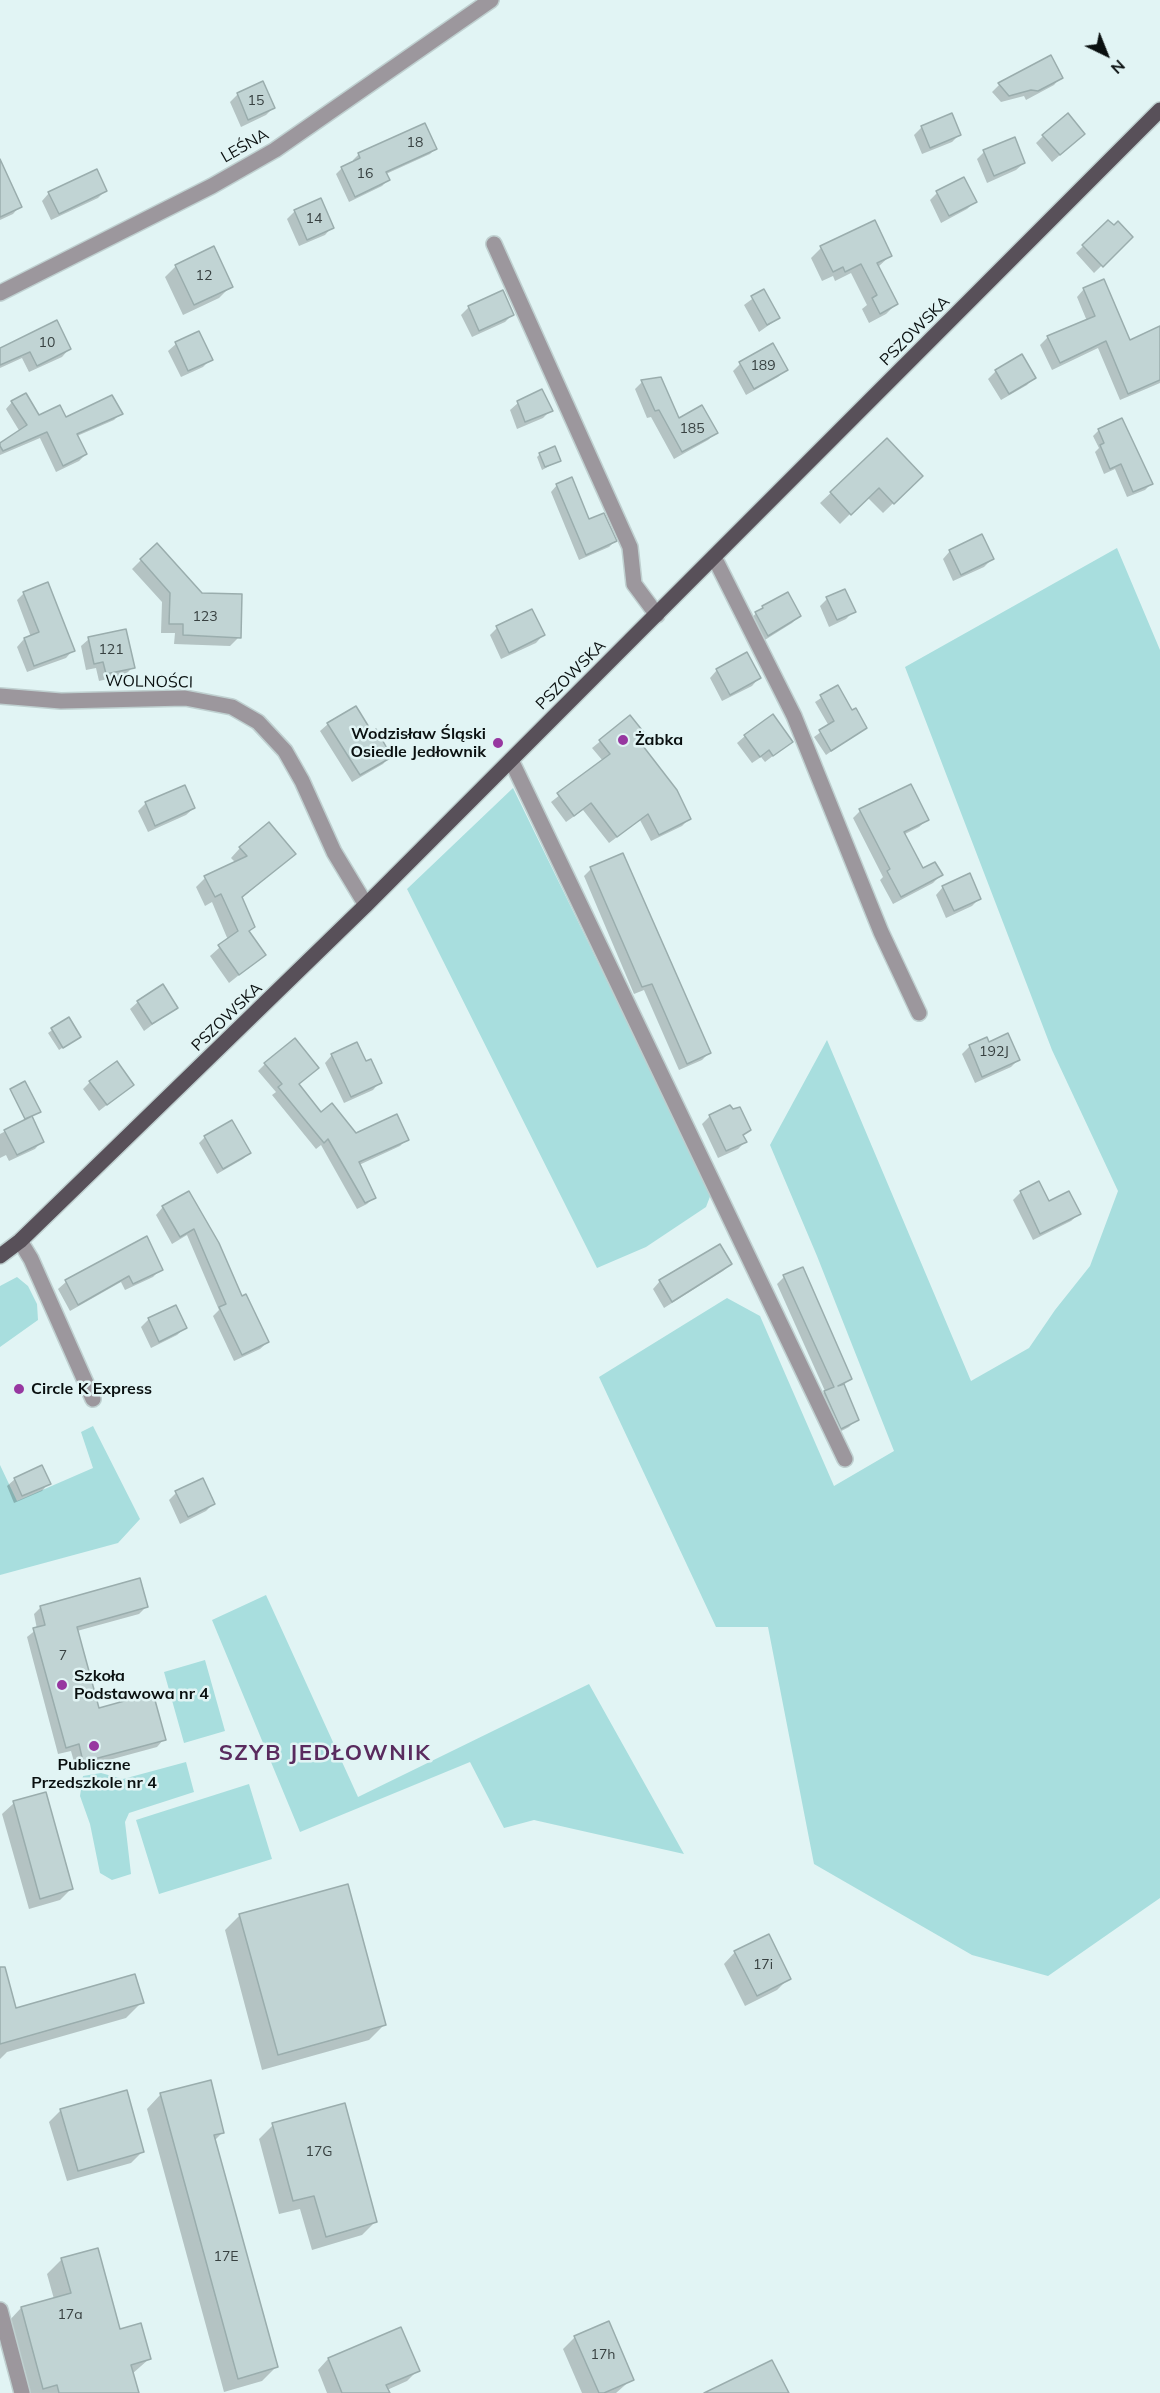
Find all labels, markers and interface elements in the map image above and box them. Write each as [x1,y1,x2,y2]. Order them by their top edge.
north arrow [1076,24,1136,84]
text: N [1107,56,1130,79]
house number: 15 [248,93,264,109]
street label: LEŚNA [218,125,272,167]
house number: 18 [407,135,423,151]
house number: 16 [357,166,373,182]
house number: 14 [306,211,322,227]
house number: 12 [196,268,212,284]
street label: PSZOWSKA [876,292,954,370]
house number: 10 [39,335,55,351]
house number: 189 [750,358,776,374]
house number: 185 [679,421,705,437]
house number: 123 [192,609,218,625]
street label: PSZOWSKA [532,636,610,714]
house number: 121 [98,642,124,658]
street label: WOLNOŚCI [105,672,193,692]
place label: Wodzisław Śląski Osiedle Jedłownik [350,724,486,762]
place label: Żabka [635,730,683,750]
marker: Żabka [616,733,630,747]
marker: Wodzisław Śląski Osiedle Jedłownik [491,736,505,750]
street label: PSZOWSKA [188,979,266,1055]
house number: 192J [979,1044,1009,1060]
place label: Circle K Express [31,1379,152,1399]
marker: Circle K Express [12,1382,26,1396]
house number: 7 [59,1648,67,1664]
place label: Szkoła Podstawowa nr 4 [74,1666,209,1704]
marker: Szkoła Podstawowa nr 4 [55,1678,69,1692]
marker: Publiczne Przedszkole nr 4 [87,1739,101,1753]
district label: SZYB JEDŁOWNIK [219,1740,431,1766]
place label: Publiczne Przedszkole nr 4 [31,1755,157,1793]
house number: 17i [753,1957,773,1973]
house number: 17G [305,2144,333,2160]
house number: 17E [213,2249,239,2265]
house number: 17a [57,2307,83,2323]
house number: 17h [590,2347,616,2363]

